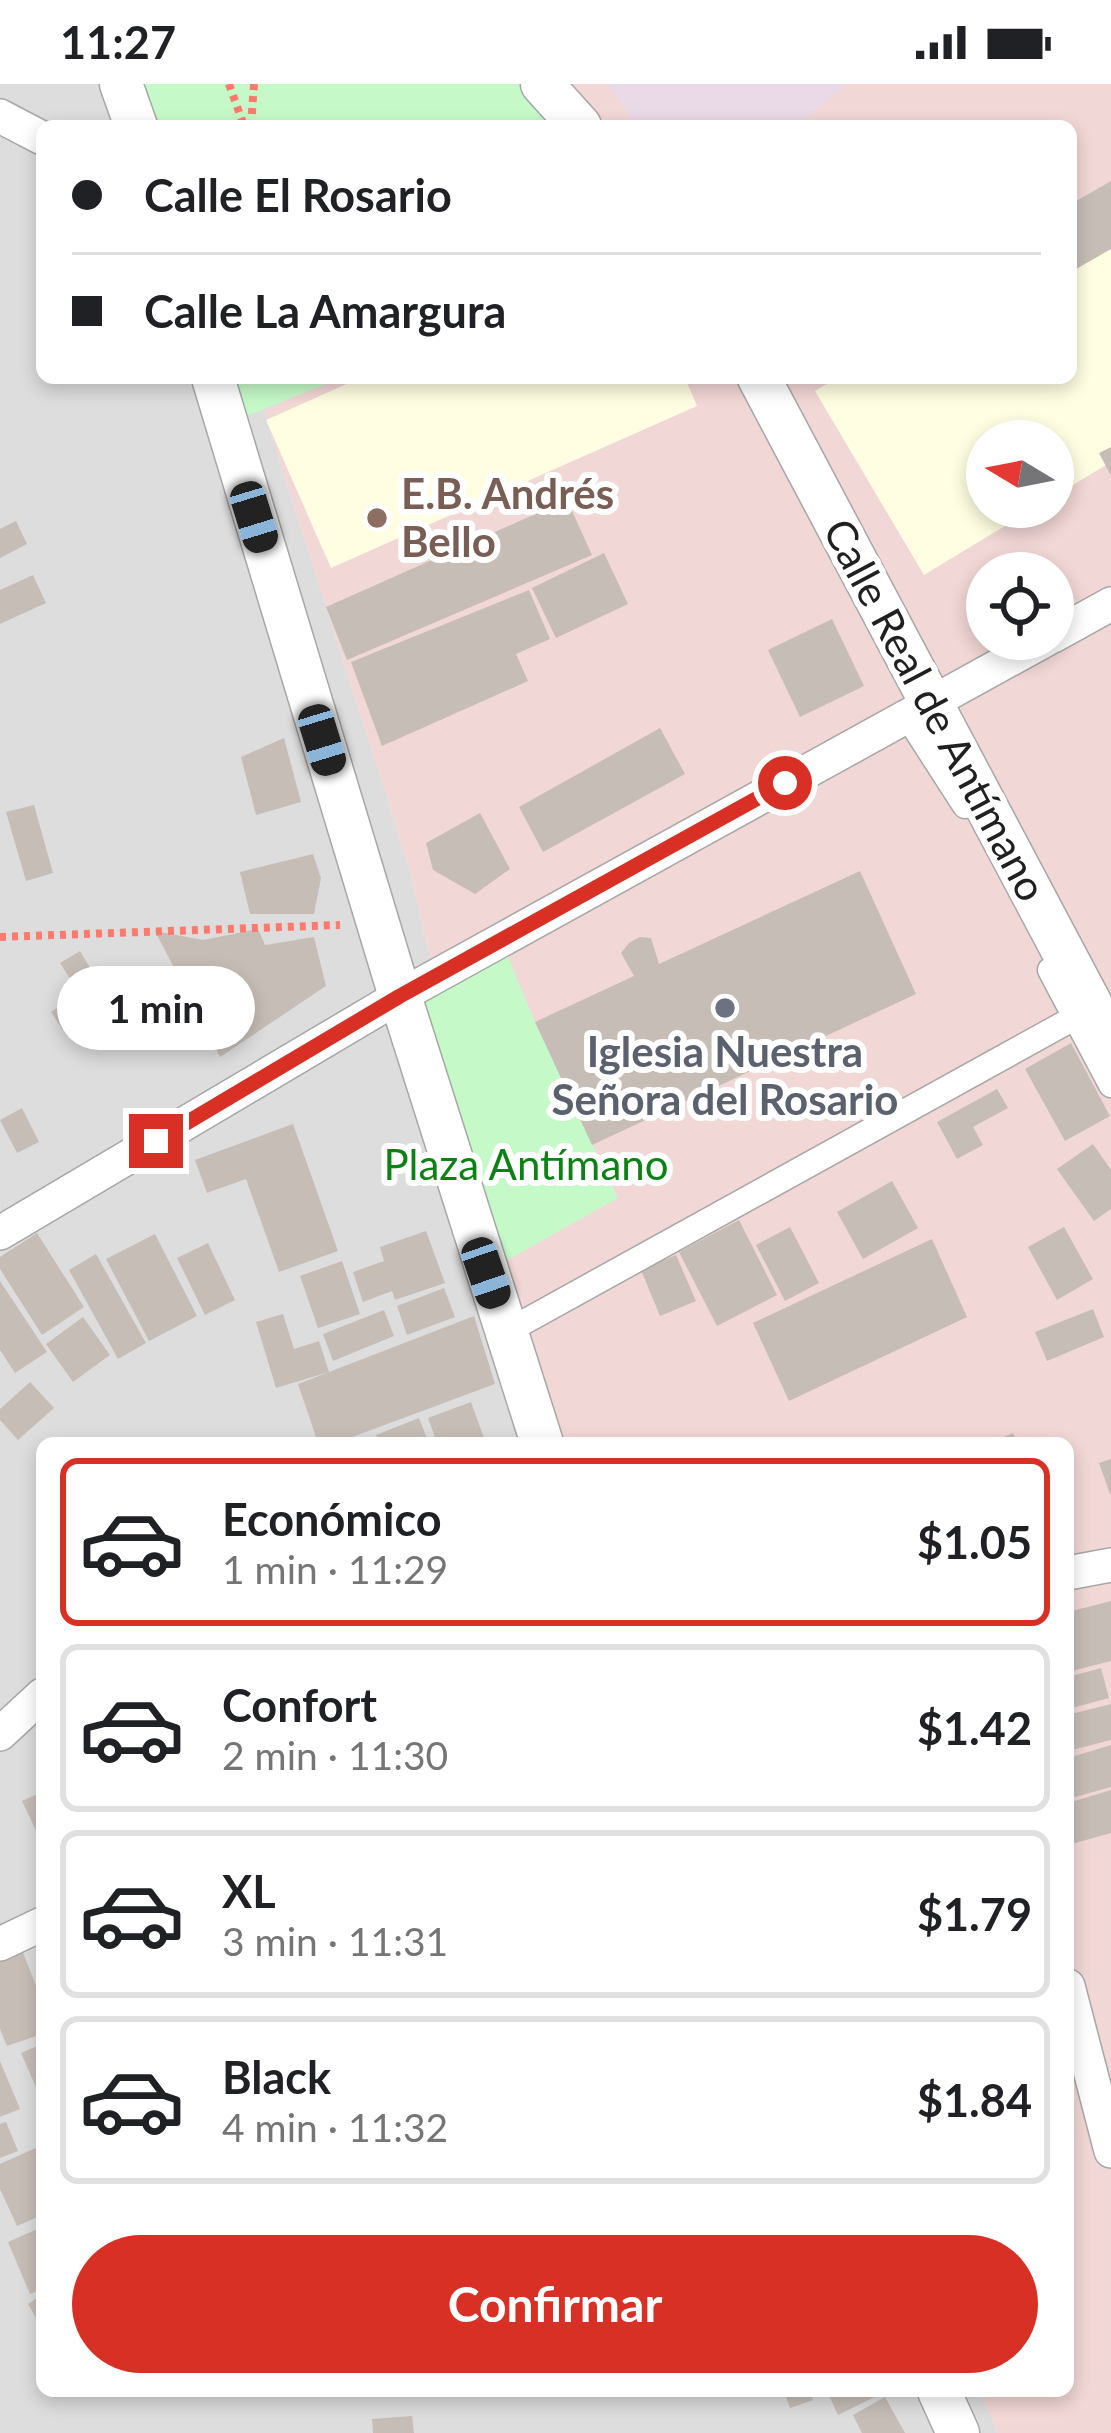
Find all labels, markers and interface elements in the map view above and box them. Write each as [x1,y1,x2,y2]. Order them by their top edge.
text: 11:27 [60,15,176,69]
text: Calle El Rosario [144,168,452,222]
text: Calle La Amargura [144,284,506,338]
north arrow [966,420,1074,528]
map controls [966,420,1074,660]
place label: E.B. Andrés Bello [401,468,614,566]
car [226,477,282,557]
marker: E.B. Andrés Bello [364,505,390,531]
street label: Calle Real de Antímano [814,510,1058,909]
button: locate [966,552,1074,660]
car [294,700,350,780]
route start [758,756,812,810]
callout: 1 min [57,967,255,1051]
text: 1 min [108,985,204,1031]
marker: Iglesia Nuestra Señora del Rosario [712,995,738,1021]
place label: Iglesia Nuestra Señora del Rosario [551,1026,899,1124]
route end [129,1114,183,1168]
park label: Plaza Antímano [383,1139,669,1189]
car [457,1233,515,1313]
icon: car [78,1488,186,1596]
text: Económico [222,1492,442,1546]
text: $1.05 [917,1515,1032,1569]
text: 1 min · 11:29 [222,1546,448,1592]
icon: car [78,1674,186,1782]
text: Confort [222,1678,377,1732]
text: $1.42 [917,1701,1032,1755]
text: 2 min · 11:30 [222,1732,448,1778]
icon: car [78,1860,186,1968]
text: XL [222,1864,276,1918]
text: $1.79 [917,1887,1032,1941]
text: 3 min · 11:31 [222,1918,448,1964]
icon: car [78,2046,186,2154]
text: Black [222,2050,331,2104]
text: $1.84 [917,2073,1032,2127]
text: 4 min · 11:32 [222,2104,448,2150]
button: Confirmar [72,2235,1038,2373]

